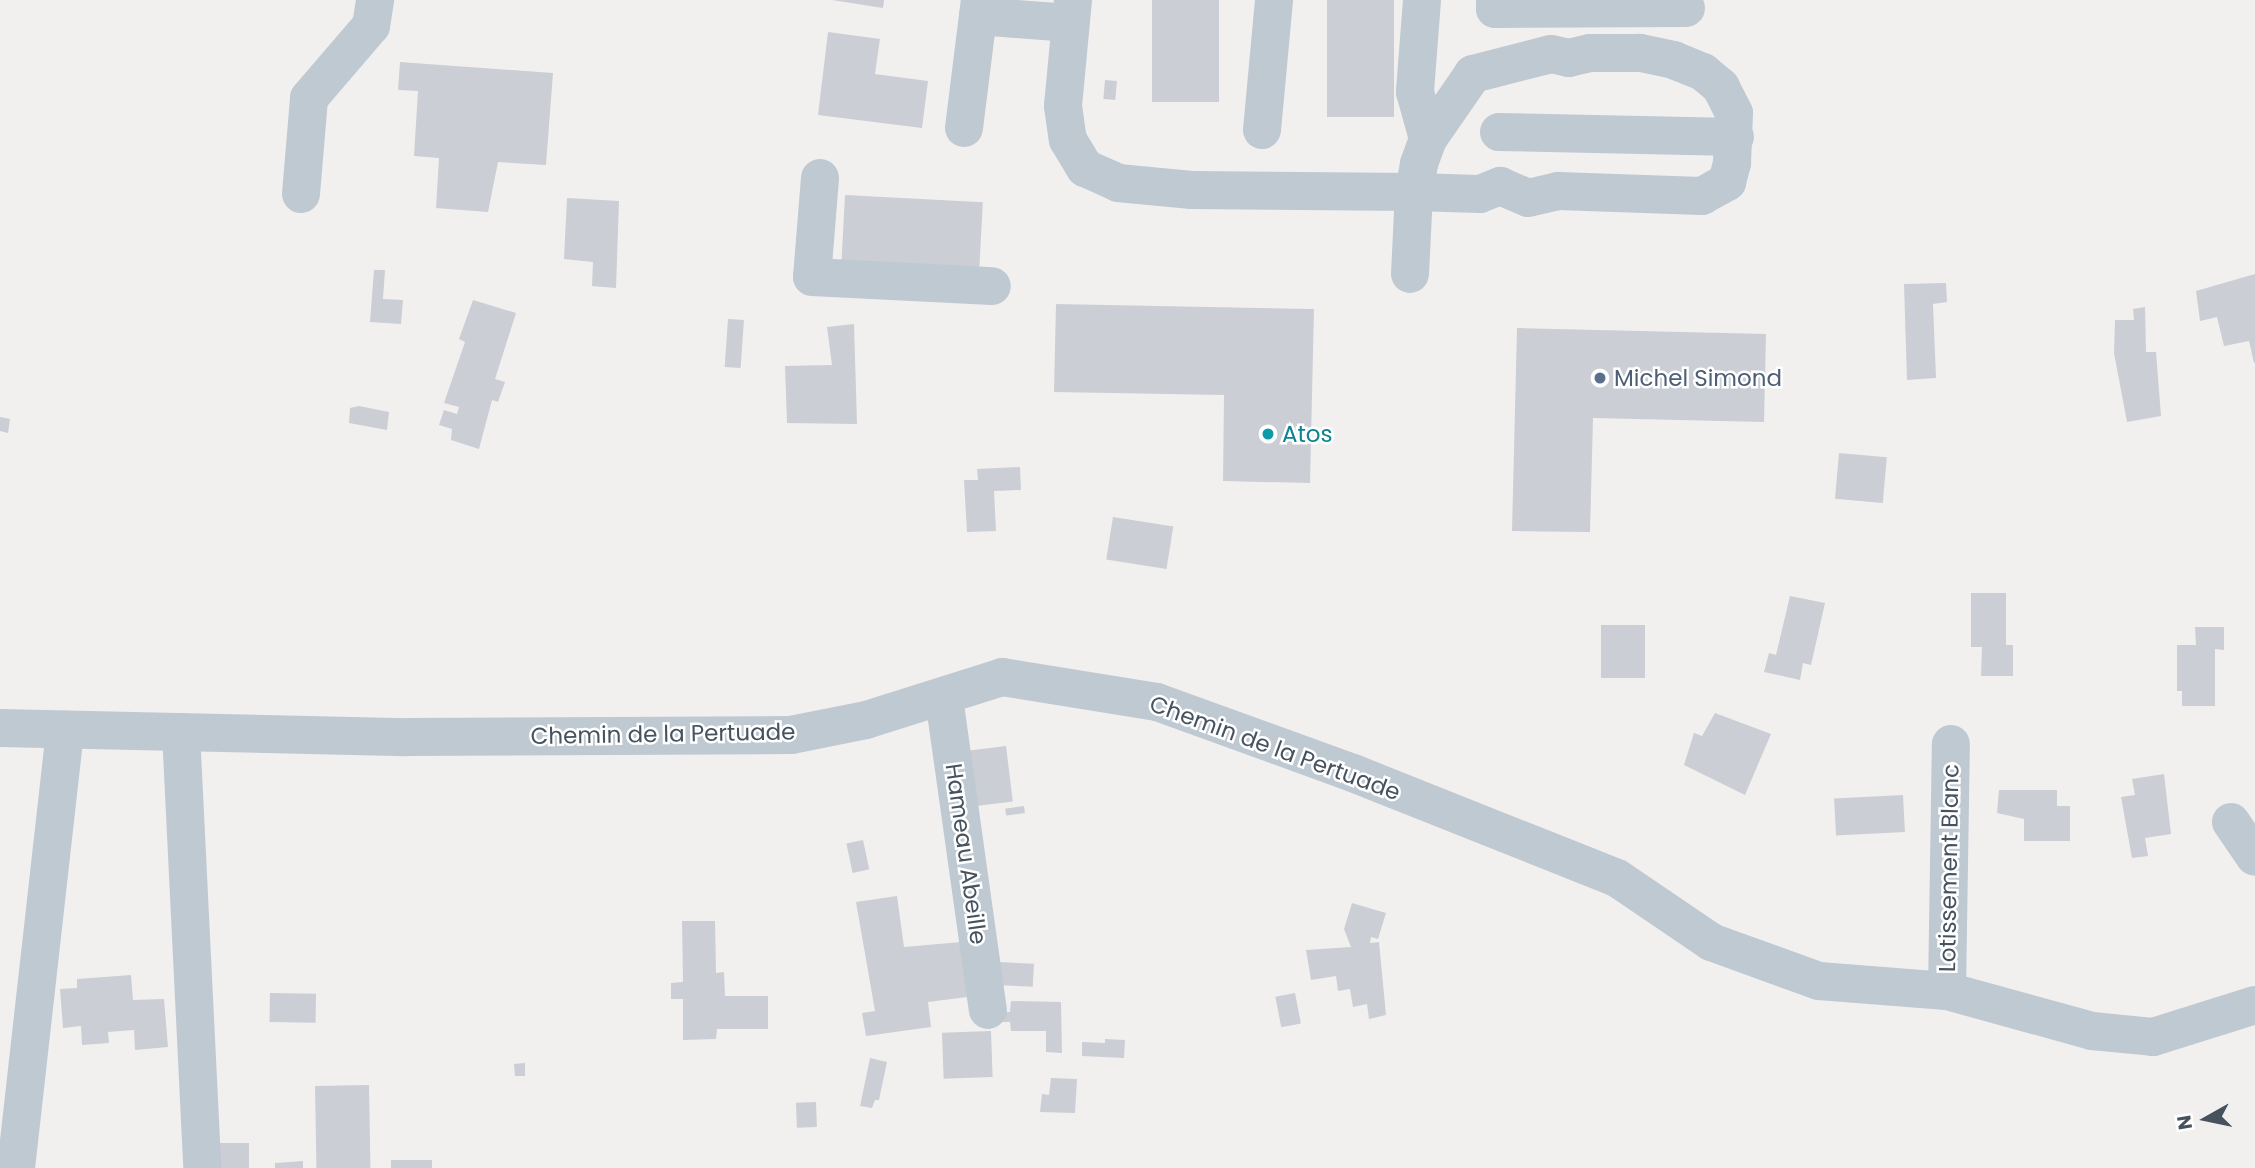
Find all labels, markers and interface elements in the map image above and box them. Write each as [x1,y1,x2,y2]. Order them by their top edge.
place label: Michel Simond [1614,364,1782,392]
marker: Michel Simond [1592,370,1608,386]
place label: Atos [1282,420,1333,448]
marker: Atos [1260,426,1276,442]
street label: Chemin de la Pertuade [1146,690,1404,806]
street label: Chemin de la Pertuade [530,718,796,750]
street label: Hameau Abeille [940,762,992,946]
street label: Lotissement Blanc [1933,764,1965,972]
north arrow [2171,1084,2241,1154]
text: N [2170,1113,2199,1132]

